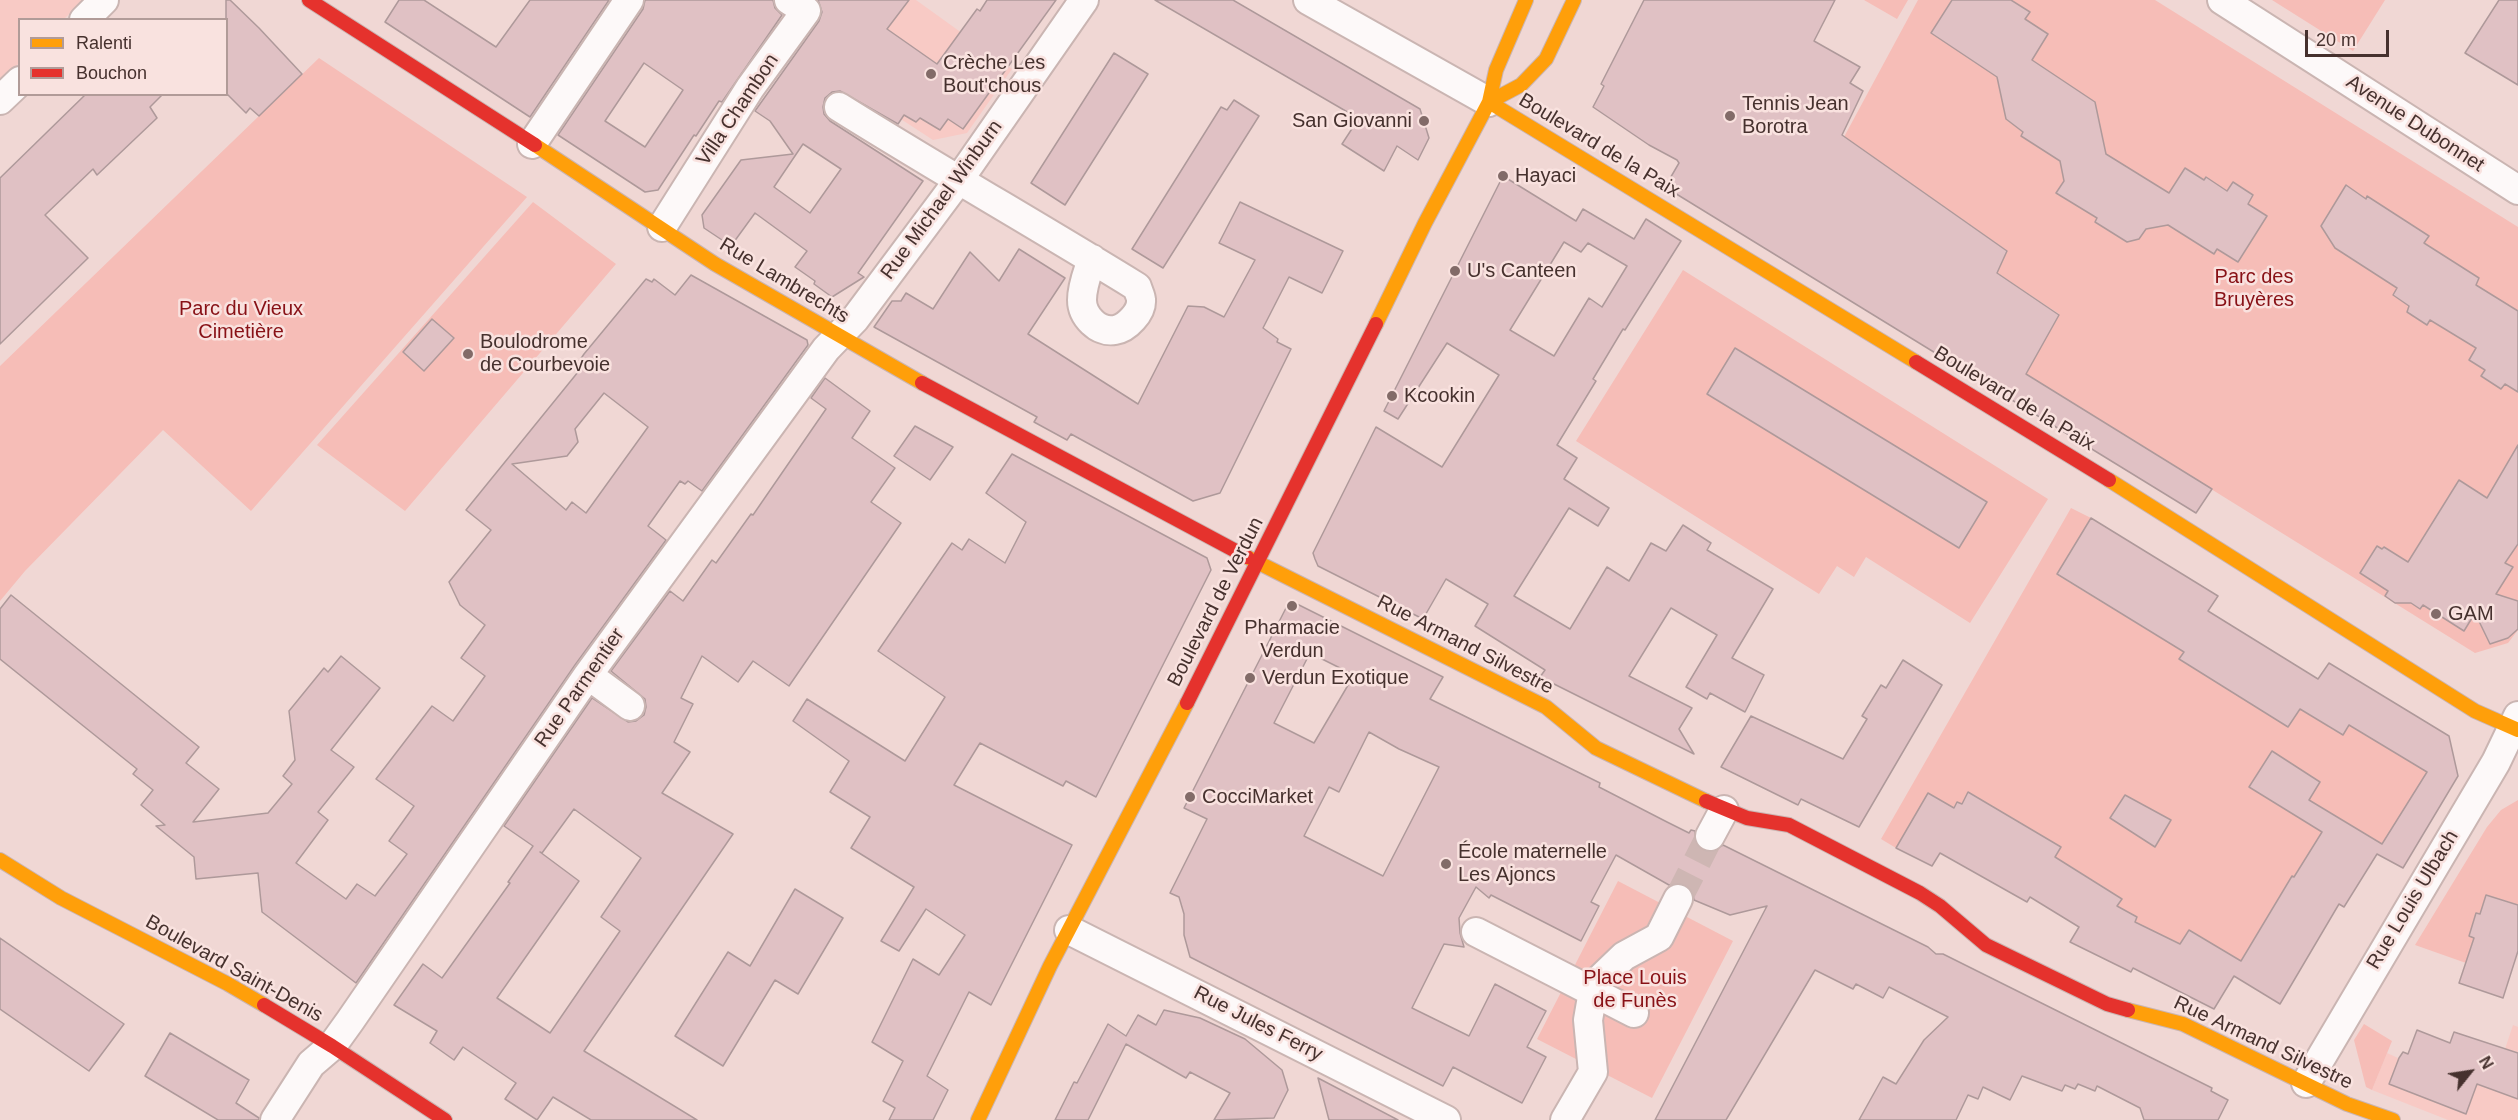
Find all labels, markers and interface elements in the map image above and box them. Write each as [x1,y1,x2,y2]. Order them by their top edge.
legend [18,18,228,96]
scale bar [2308,18,2392,56]
text: 20 m [2316,30,2356,50]
text: Ralenti [76,33,132,53]
street label: Villa Chambon [692,50,784,170]
place label: Crèche Les Bout'chous [943,51,1045,98]
text: Bouchon [76,63,147,83]
marker: Crèche Les Bout'chous [924,67,938,81]
street label: Avenue Dubonnet [2341,70,2489,178]
street label: Boulevard de la Paix [1514,88,1684,204]
place label: Tennis Jean Borotra [1742,92,1849,139]
place label: San Giovanni [1292,109,1412,133]
marker: Tennis Jean Borotra [1723,109,1737,123]
marker: San Giovanni [1417,114,1431,128]
street label: Rue Michael Winburn [876,116,1008,284]
place label: Hayaci [1515,164,1576,188]
marker: Hayaci [1496,169,1510,183]
street label: Rue Lambrechts [715,233,853,329]
place label: U's Canteen [1467,259,1576,283]
marker: U's Canteen [1448,264,1462,278]
park label: Parc des Bruyères [2214,265,2294,312]
park label: Parc du Vieux Cimetière [179,297,303,344]
place label: Boulodrome de Courbevoie [480,330,610,377]
street label: Boulevard de la Paix [1929,341,2099,457]
marker: Boulodrome de Courbevoie [461,347,475,361]
place label: Kcookin [1404,384,1475,408]
marker: Kcookin [1385,389,1399,403]
street label: Boulevard de Verdun [1163,513,1269,691]
street label: Rue Armand Silvestre [1373,590,1557,700]
marker: Pharmacie Verdun [1285,599,1299,613]
place label: GAM [2448,602,2494,626]
marker: GAM [2429,607,2443,621]
place label: Pharmacie Verdun [1244,616,1340,663]
street label: Rue Parmentier [530,624,630,752]
place label: Verdun Exotique [1262,666,1409,690]
marker: Verdun Exotique [1243,671,1257,685]
place label: CocciMarket [1202,785,1313,809]
marker: CocciMarket [1183,790,1197,804]
street label: Rue Louis Ulbach [2362,826,2464,974]
place label: École maternelle Les Ajoncs [1458,840,1607,887]
marker: École maternelle Les Ajoncs [1439,857,1453,871]
street label: Boulevard Saint-Denis [141,910,327,1028]
park label: Place Louis de Funès [1583,966,1687,1013]
street label: Rue Jules Ferry [1190,981,1326,1067]
street label: Rue Armand Silvestre [2170,991,2356,1095]
north arrow [2440,1042,2500,1102]
text: N [2476,1053,2496,1072]

